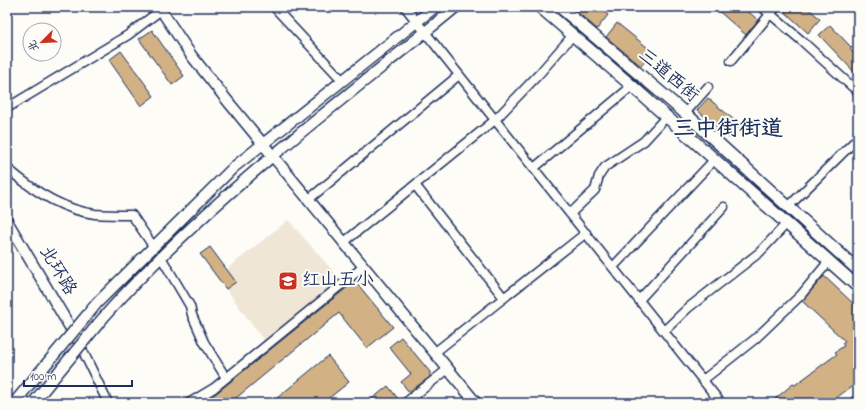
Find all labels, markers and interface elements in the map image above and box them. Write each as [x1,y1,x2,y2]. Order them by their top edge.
north arrow [22,22,62,62]
text: 北 [24,37,43,54]
street label: 三道西街 [632,43,704,109]
district label: 三中街街道 [673,114,783,146]
street label: 北环路 [32,241,82,301]
place label: 红山五小 [302,268,374,294]
school or university icon: 红山五小 [277,270,299,292]
scale bar [24,362,132,388]
text: 100 m [30,368,57,386]

